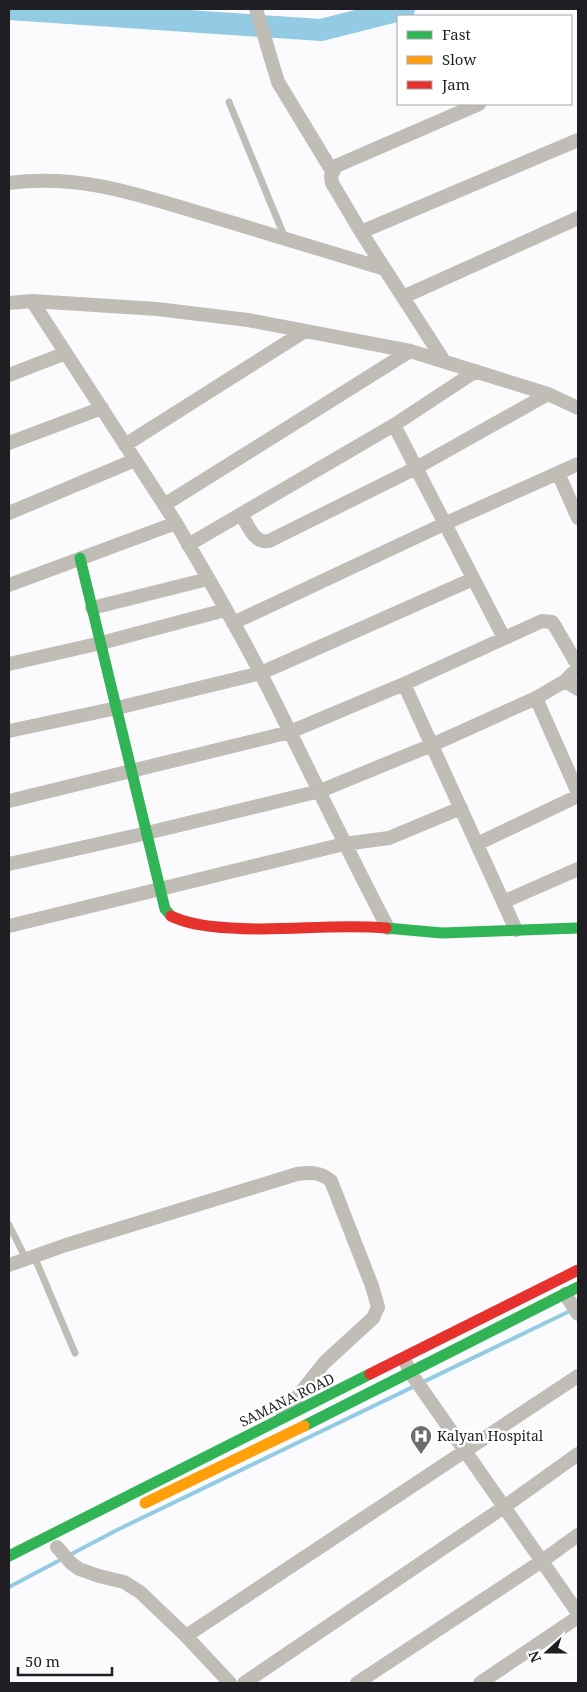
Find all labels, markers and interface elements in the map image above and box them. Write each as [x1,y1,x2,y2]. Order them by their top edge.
legend [397,15,572,105]
text: Fast [442,24,471,44]
text: Slow [442,49,476,69]
text: Jam [441,74,470,94]
street label: SAMANA ROAD [236,1368,337,1431]
hospital icon: Kalyan Hospital [409,1424,433,1455]
place label: Kalyan Hospital [437,1426,544,1445]
north arrow [522,1627,572,1677]
scale bar [18,1644,111,1676]
text: N [524,1648,545,1665]
text: 50 m [25,1651,60,1671]

